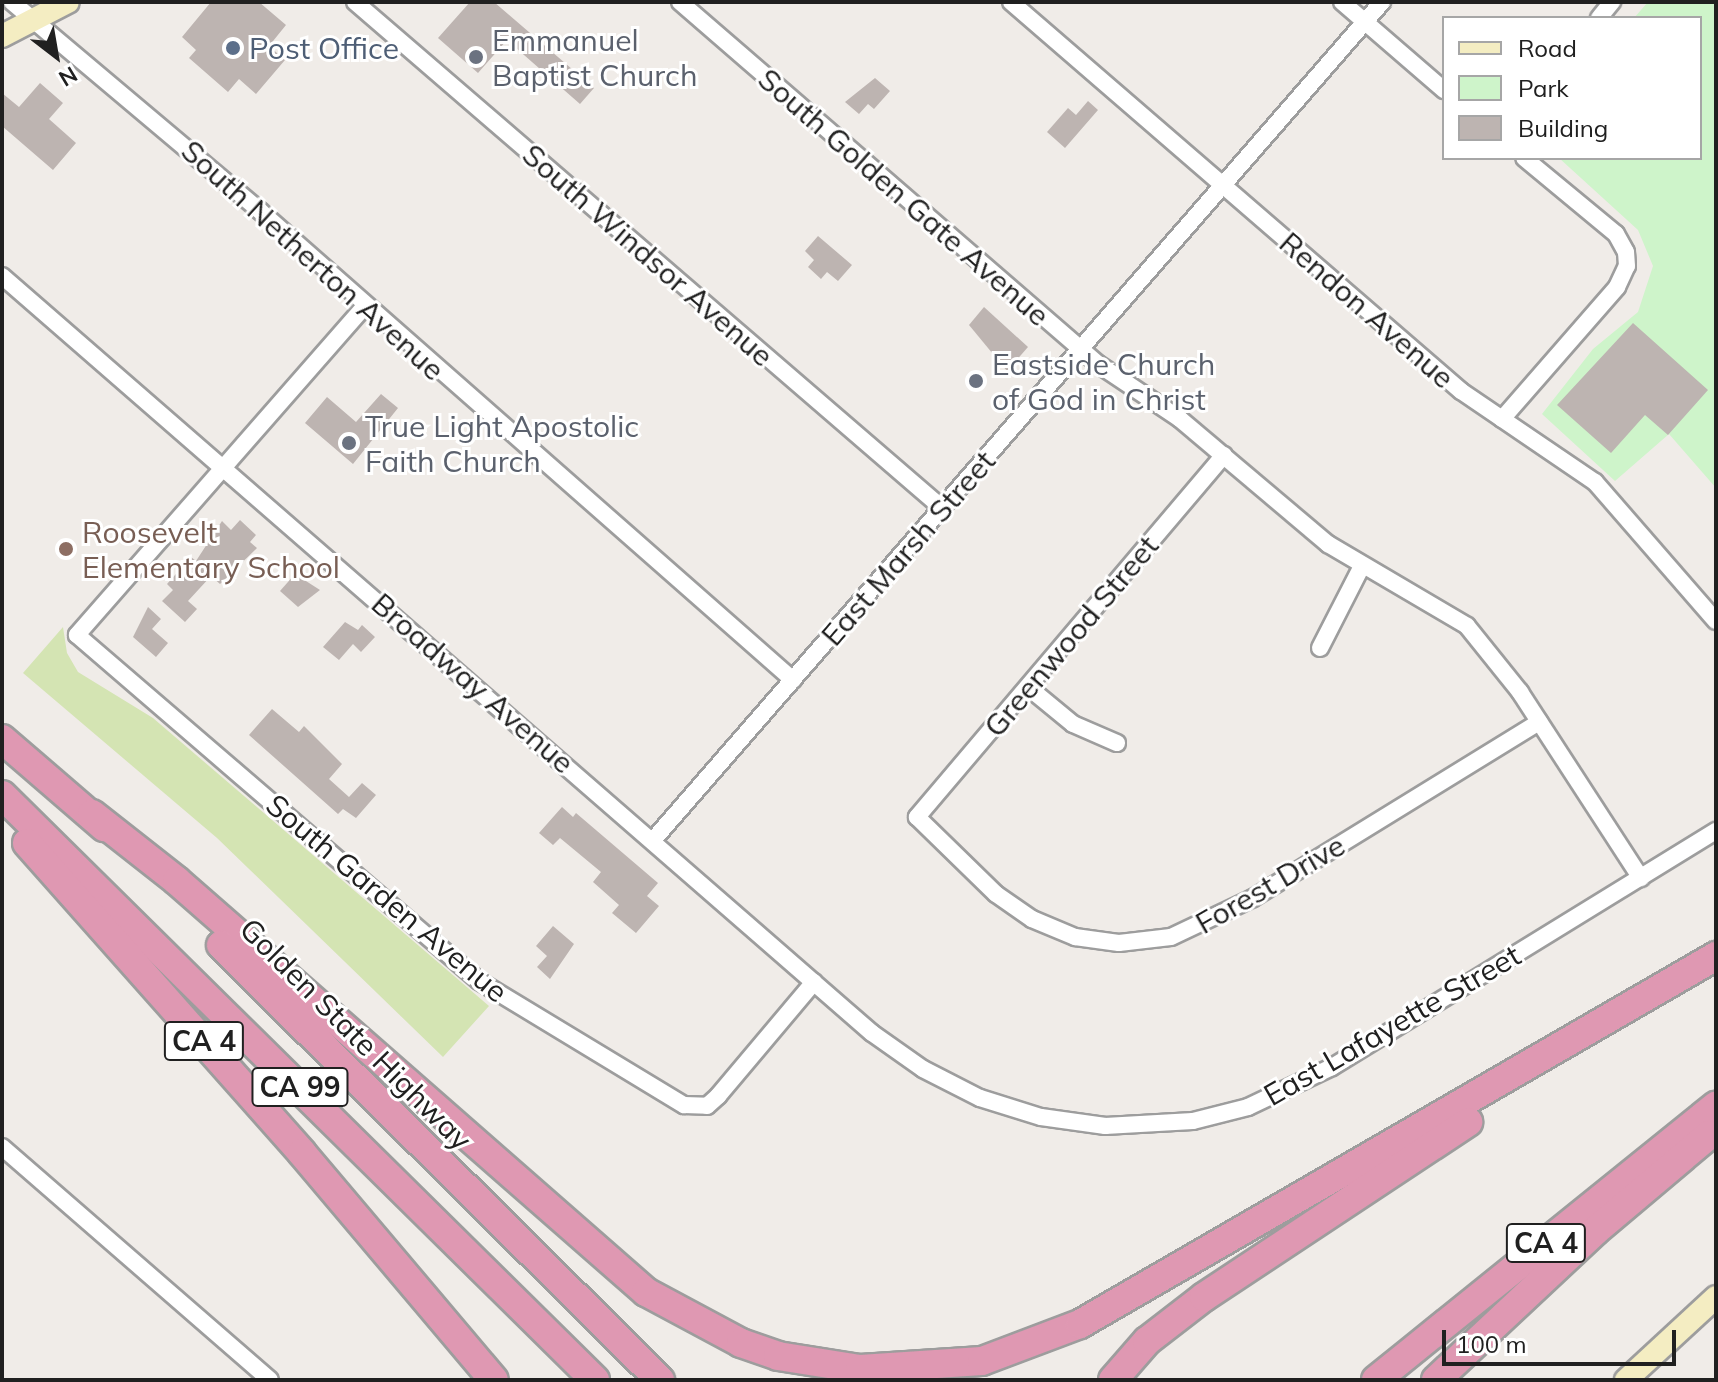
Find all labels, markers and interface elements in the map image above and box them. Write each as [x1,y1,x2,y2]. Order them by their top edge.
north arrow [16,16,96,96]
legend [1442,16,1702,160]
place label: Emmanuel Baptist Church [492,22,697,92]
place label: Post Office [249,30,399,66]
text: Road [1518,33,1577,63]
marker: Post Office [224,39,242,57]
marker: Emmanuel Baptist Church [467,48,485,66]
text: N [54,60,83,93]
street label: South Golden Gate Avenue [751,61,1057,333]
text: Park [1518,73,1569,103]
text: Building [1518,113,1608,143]
street label: South Netherton Avenue [174,132,452,388]
street label: South Windsor Avenue [515,136,781,374]
street label: Rendon Avenue [1272,224,1462,396]
place label: Eastside Church of God in Christ [992,346,1215,416]
marker: Eastside Church of God in Christ [967,372,985,390]
place label: True Light Apostolic Faith Church [365,408,639,478]
marker: True Light Apostolic Faith Church [340,434,358,452]
street label: East Marsh Street [814,443,1002,653]
place label: Roosevelt Elementary School [82,514,340,584]
street label: Greenwood Street [976,528,1166,744]
marker: Roosevelt Elementary School [57,540,75,558]
street label: Broadway Avenue [365,585,581,781]
street label: South Garden Avenue [259,787,515,1009]
street label: Forest Drive [1189,827,1351,941]
street label: Golden State Highway [233,911,479,1157]
street label: East Lafayette Street [1257,937,1527,1113]
road number: CA 4 [162,1017,246,1065]
road number: CA 99 [250,1063,350,1111]
road number: CA 4 [1504,1219,1588,1267]
scale bar [1446,1314,1680,1364]
text: 100 m [1456,1329,1527,1359]

